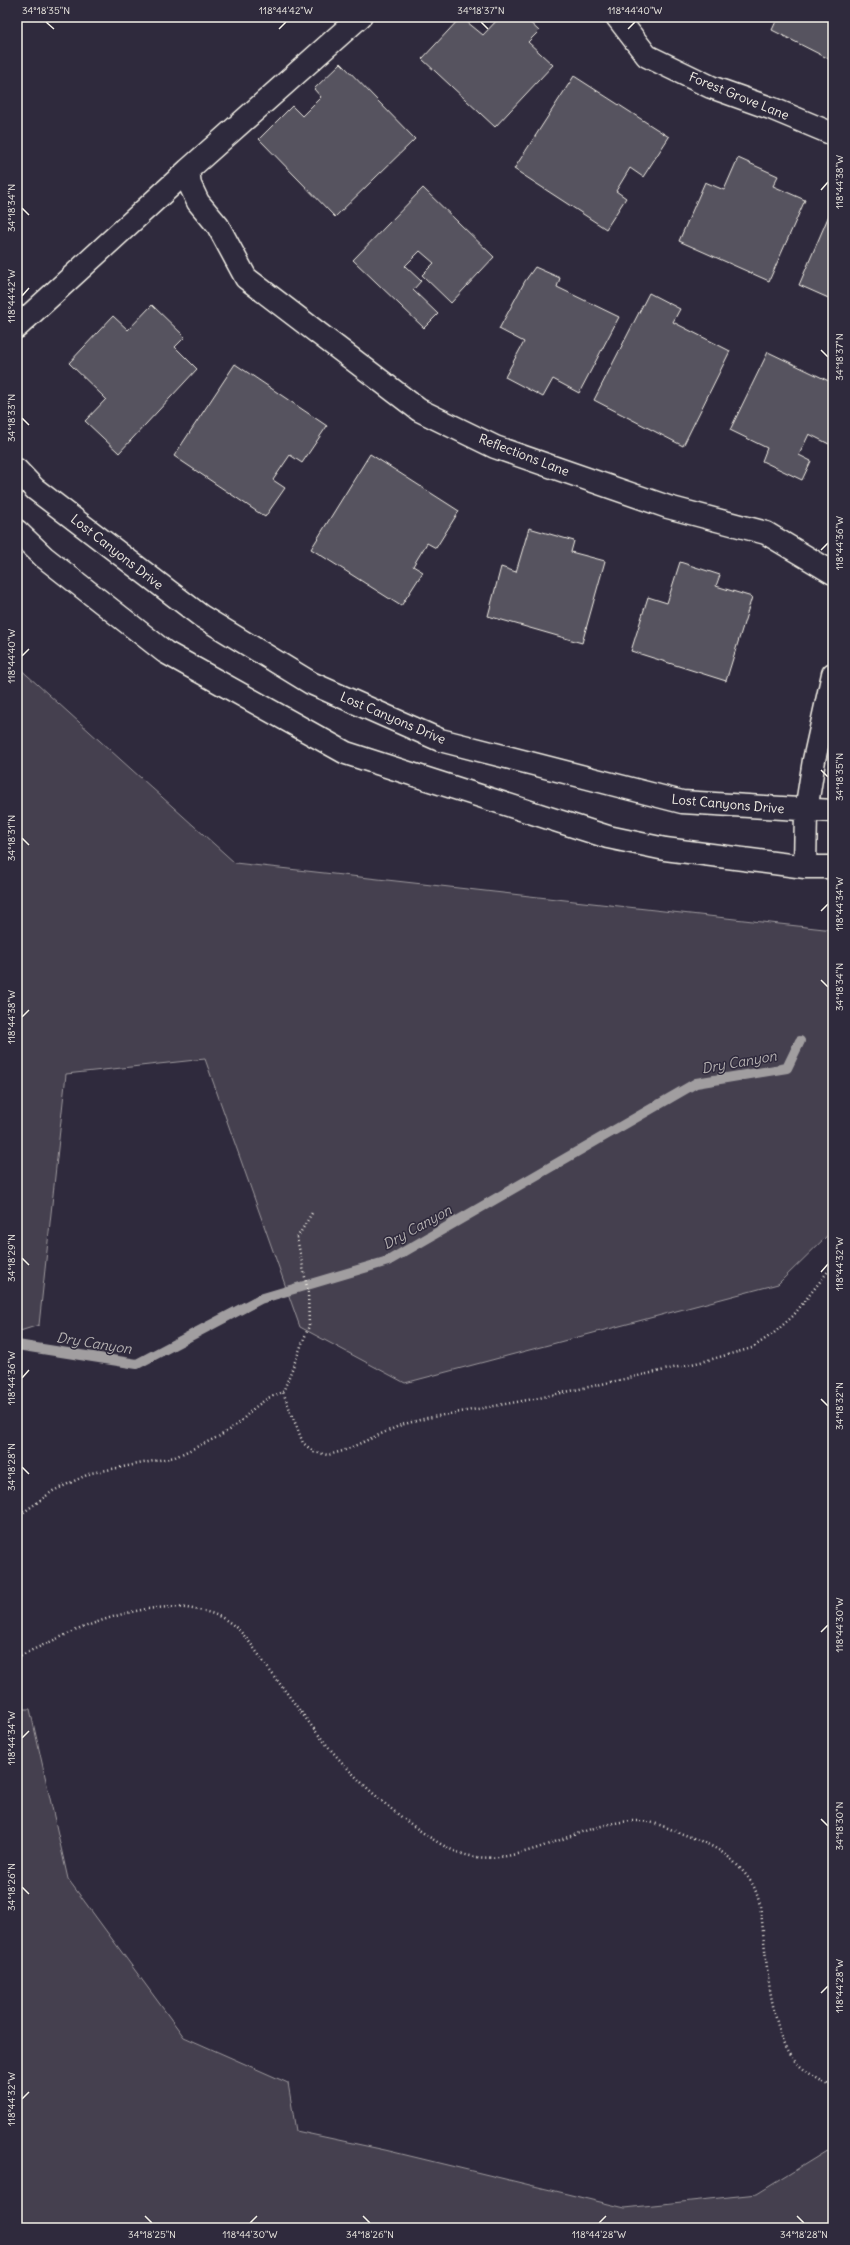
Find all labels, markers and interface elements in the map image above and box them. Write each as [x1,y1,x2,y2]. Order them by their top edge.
text: 34°18'35"N [22,4,70,17]
text: 118°44'42"W [259,4,313,17]
text: 34°18'37"N [457,4,505,17]
text: 118°44'40"W [608,4,662,17]
street label: Forest Grove Lane [686,68,792,124]
text: 118°44'38"W [833,155,846,209]
text: 34°18'34"N [5,184,18,232]
text: 118°44'42"W [5,269,18,323]
text: 34°18'37"N [833,333,846,381]
text: 34°18'33"N [5,394,18,442]
street label: Reflections Lane [476,430,572,480]
street label: Lost Canyons Drive [67,511,167,593]
text: 118°44'36"W [833,516,846,570]
text: 118°44'40"W [5,629,18,683]
street label: Lost Canyons Drive [338,688,448,748]
text: 34°18'35"N [833,753,846,801]
street label: Lost Canyons Drive [671,791,785,817]
text: 34°18'31"N [5,815,18,861]
text: 118°44'34"W [833,877,846,931]
text: 34°18'34"N [833,963,846,1011]
text: 118°44'38"W [5,990,18,1044]
water label: Dry Canyon [700,1046,779,1077]
water label: Dry Canyon [379,1200,455,1253]
text: 34°18'29"N [5,1234,18,1282]
text: 118°44'32"W [833,1237,846,1291]
water label: Dry Canyon [55,1328,134,1358]
text: 118°44'36"W [5,1351,18,1405]
text: 34°18'32"N [833,1382,846,1430]
text: 34°18'28"N [5,1443,18,1491]
text: 118°44'30"W [833,1597,846,1653]
text: 118°44'34"W [5,1711,18,1765]
text: 34°18'30"N [833,1801,846,1851]
text: 34°18'26"N [5,1863,18,1911]
text: 118°44'28"W [833,1959,846,2013]
text: 118°44'32"W [5,2072,18,2126]
text: 34°18'25"N [128,2228,176,2241]
text: 118°44'30"W [222,2228,278,2241]
text: 34°18'26"N [346,2228,394,2241]
text: 118°44'28"W [572,2228,626,2241]
text: 34°18'28"N [780,2228,828,2241]

